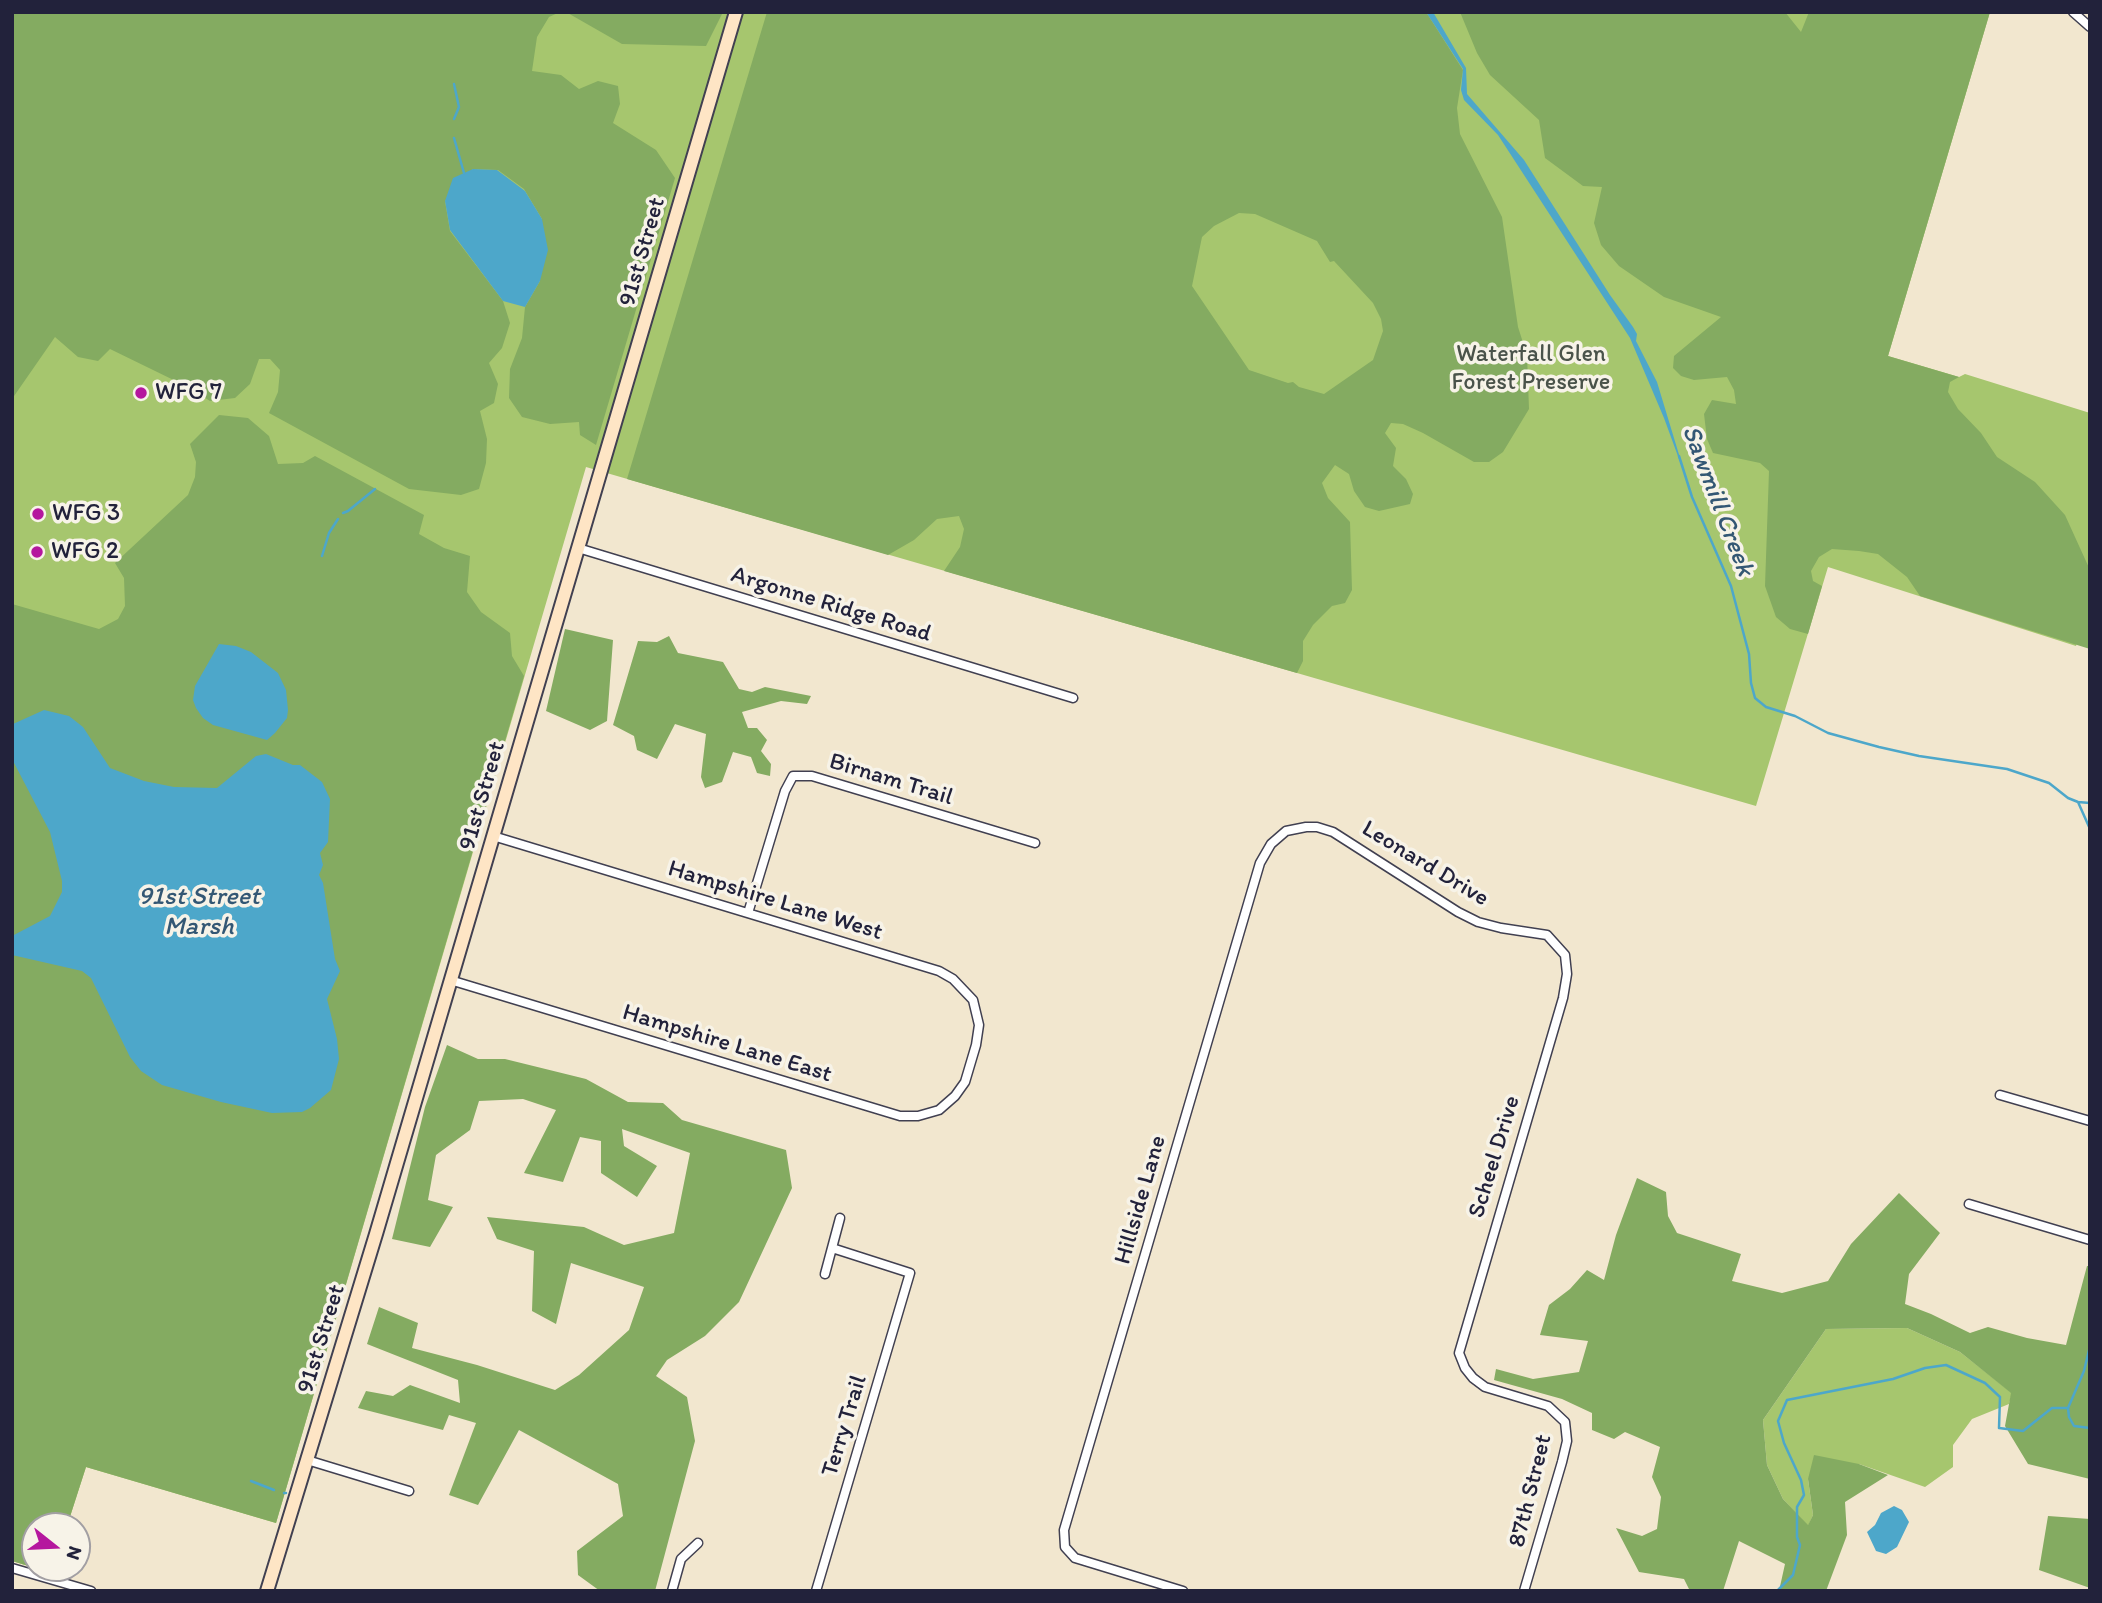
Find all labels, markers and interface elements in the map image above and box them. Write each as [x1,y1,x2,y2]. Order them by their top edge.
street label: 91st Street [614,194,672,310]
park label: Waterfall Glen Forest Preserve [1452,341,1610,397]
place label: WFG 7 [155,379,222,407]
marker: WFG 7 [133,385,149,401]
water label: Sawmill Creek [1674,421,1760,581]
place label: WFG 3 [52,500,120,528]
marker: WFG 3 [30,506,46,522]
place label: WFG 2 [51,538,119,566]
marker: WFG 2 [29,544,45,560]
street label: Argonne Ridge Road [727,561,935,649]
street label: 91st Street [454,738,512,854]
street label: Birnam Trail [826,748,956,812]
street label: Leonard Drive [1356,815,1494,913]
street label: Hampshire Lane West [664,855,886,947]
water label: 91st Street Marsh [138,881,260,942]
street label: Hampshire Lane East [619,998,835,1090]
street label: Scheel Drive [1463,1092,1527,1222]
street label: Hillside Lane [1109,1132,1173,1268]
street label: 91st Street [292,1281,352,1397]
street label: Terry Trail [816,1372,874,1480]
street label: 87th Street [1503,1432,1559,1550]
north arrow [21,1512,91,1582]
text: N [62,1543,87,1563]

